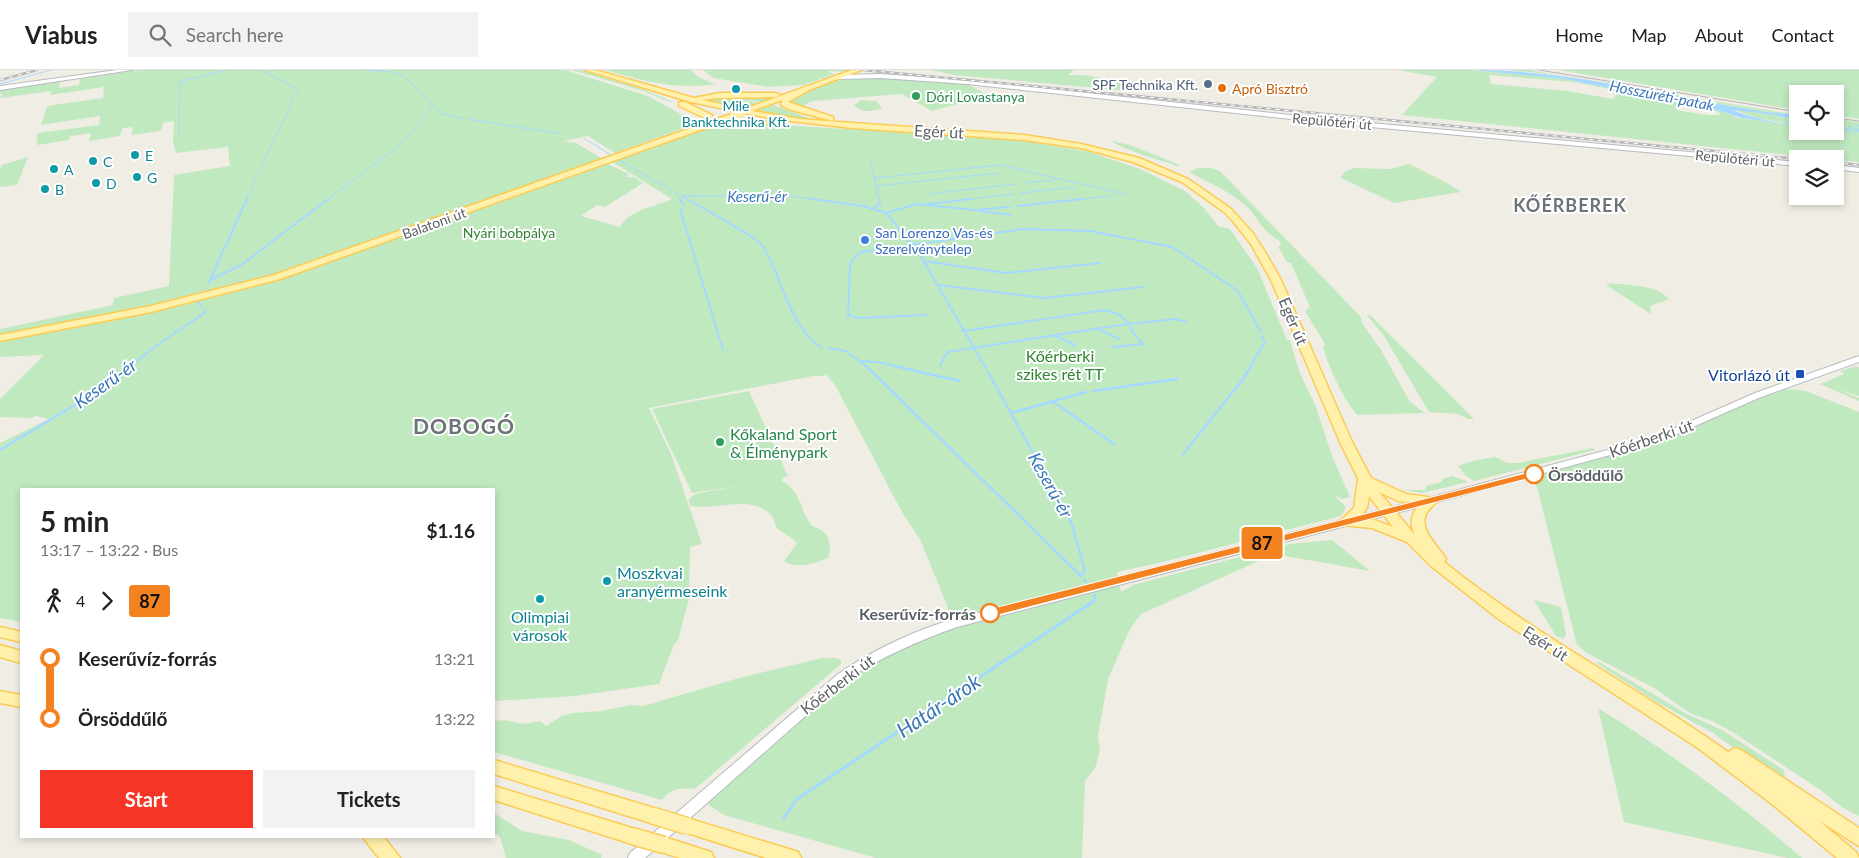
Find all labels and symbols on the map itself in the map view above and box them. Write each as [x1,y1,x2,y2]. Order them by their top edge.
place label: SPF Technika Kft. [1092,76,1198,93]
water label: Hosszúréti-patak [1608,76,1717,114]
marker: SPF Technika Kft. [1202,78,1214,90]
place label: Apró Bisztró [1232,80,1308,97]
marker: Apró Bisztró [1216,82,1228,94]
marker: Mile Banktechnika Kft. [730,83,742,95]
place label: Dóri Lovastanya [926,88,1025,105]
marker: Dóri Lovastanya [910,90,922,102]
place label: Mile Banktechnika Kft. [682,97,790,130]
street label: Repülőtéri út [1292,109,1372,133]
street label: Egér út [914,120,965,142]
street label: Repülőtéri út [1695,146,1775,170]
place label: E [145,147,153,164]
marker: E [129,149,141,161]
place label: C [103,153,113,170]
marker: C [87,155,99,167]
place label: A [64,161,74,178]
marker: A [48,163,60,175]
place label: G [147,169,157,186]
marker: G [131,171,143,183]
place label: D [106,175,117,192]
marker: D [90,177,102,189]
place label: B [55,181,64,198]
marker: B [39,183,51,195]
water label: Keserű-ér [727,187,788,205]
district label: KŐÉRBEREK [1513,194,1627,216]
street label: Balatoni út [400,204,468,242]
park label: Nyári bobpálya [463,224,555,241]
place label: San Lorenzo Vas-és Szerelvénytelep [875,224,993,257]
marker: San Lorenzo Vas-és Szerelvénytelep [859,234,871,246]
street label: Egér út [1276,294,1313,348]
park label: Kőérberki szikes rét TT [1016,346,1104,383]
water label: Keserű-ér [69,353,141,413]
place label: Vitorlázó út [1708,365,1790,384]
marker: Vitorlázó út [1794,368,1806,380]
district label: DOBOGÓ [413,413,515,438]
street label: Kőérberki út [1607,415,1696,461]
place label: Kőkaland Sport & Élménypark [730,424,837,461]
marker: Kőkaland Sport & Élménypark [714,436,726,448]
water label: Keserű-ér [1024,448,1078,522]
marker: Örsöddűlő [1524,464,1544,484]
place label: Örsöddűlő [1548,465,1623,484]
line badge: 87 [1240,527,1284,559]
place label: Moszkvai aranyérmeseink [617,563,728,600]
marker: Moszkvai aranyérmeseink [601,575,613,587]
marker: Olimpiai városok [534,593,546,605]
marker: Keserűvíz-forrás [980,603,1000,623]
place label: Keserűvíz-forrás [859,604,976,623]
place label: Olimpiai városok [511,607,569,644]
street label: Egér út [1520,621,1572,665]
street label: Kőérberki út [796,650,878,718]
water label: Határ-árok [891,667,986,742]

